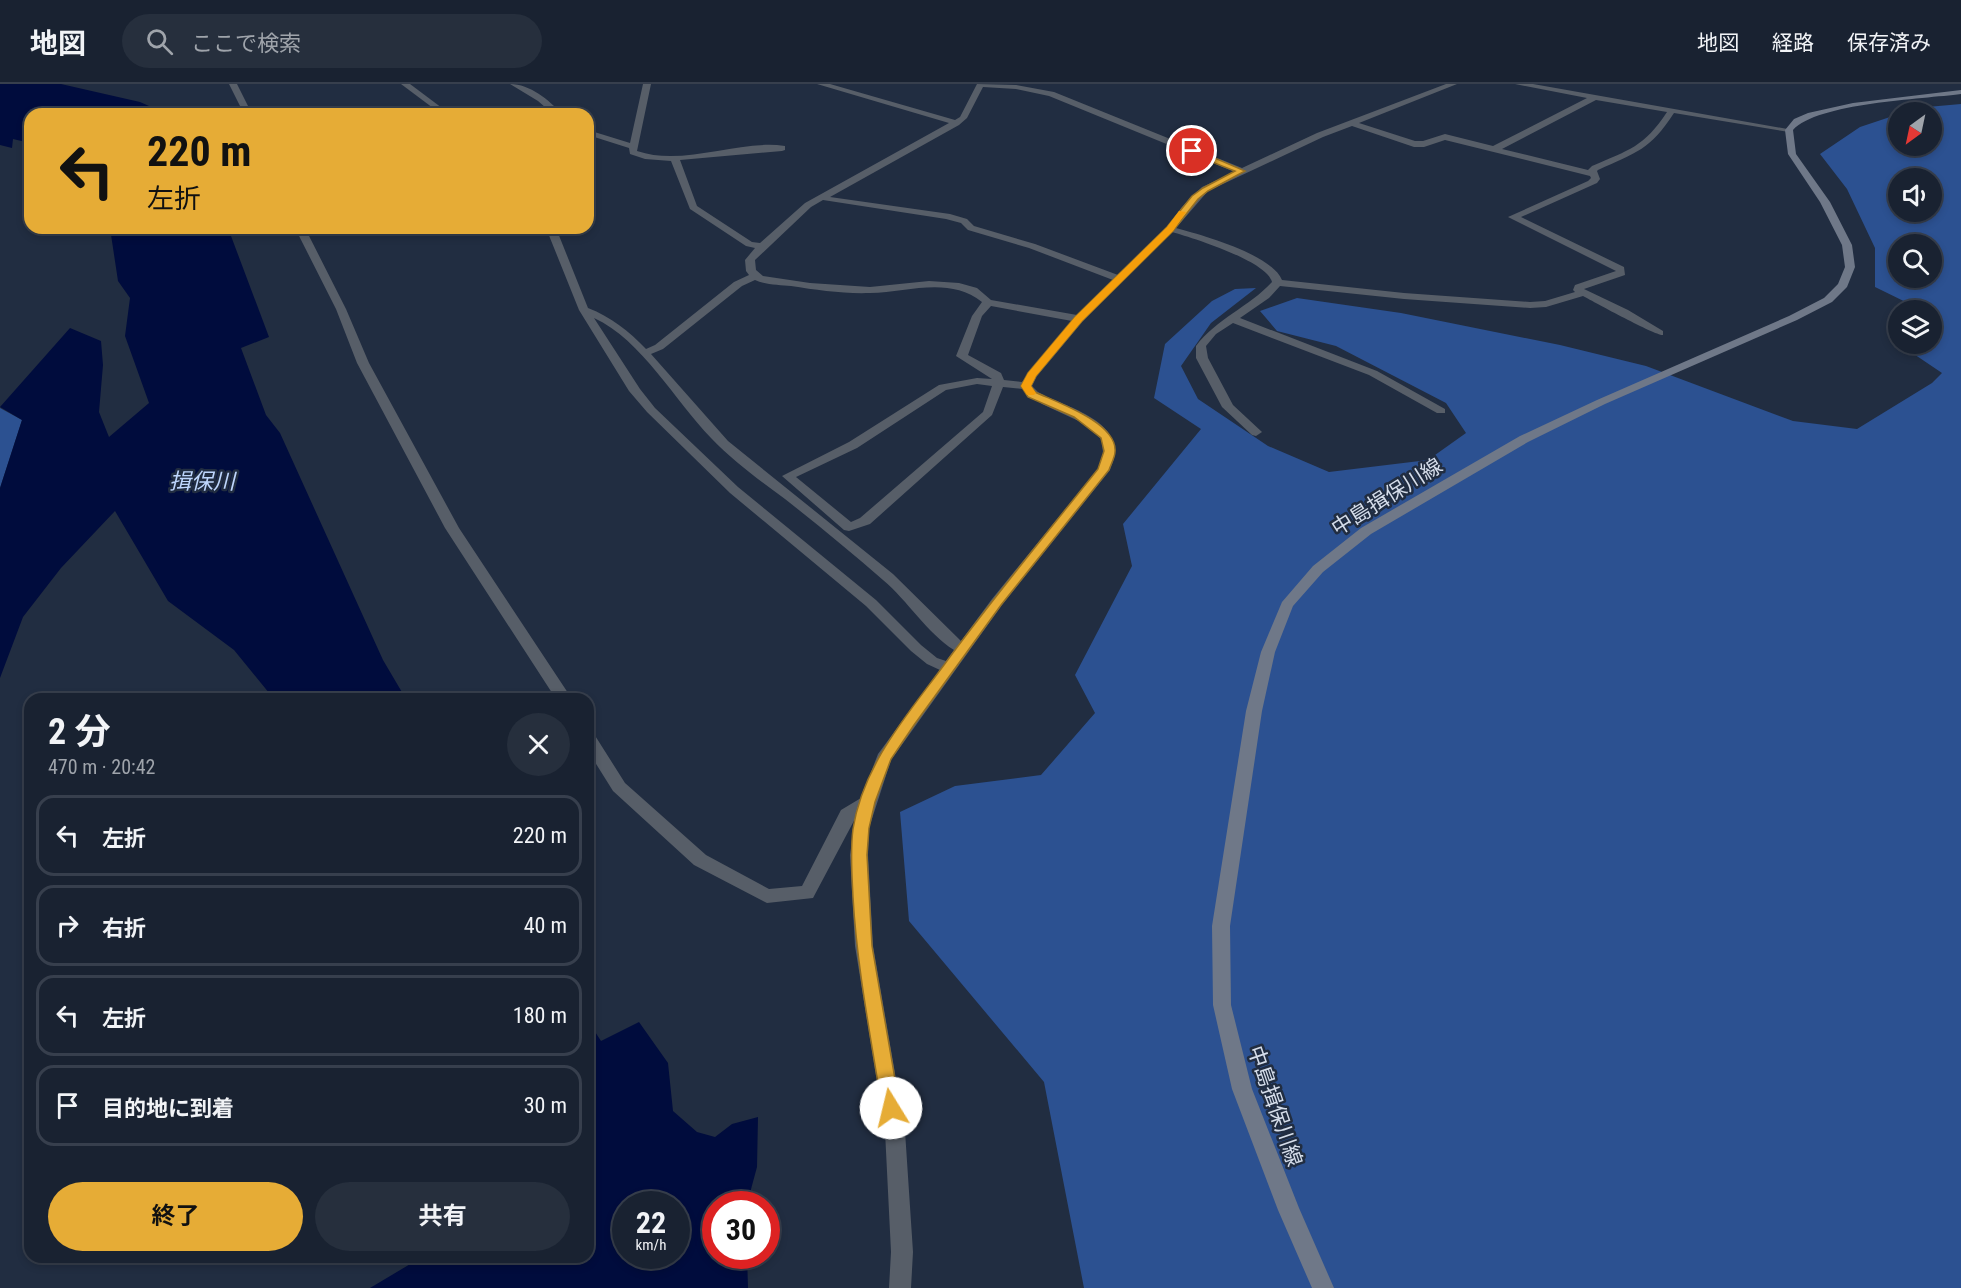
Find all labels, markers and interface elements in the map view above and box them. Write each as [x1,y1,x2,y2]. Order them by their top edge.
search box [122,14,542,68]
icon: search [143,25,176,58]
text: 地図 [30,27,86,60]
text: ここで検索 [191,31,301,56]
text: 地図 [1697,31,1739,55]
text: 経路 [1772,31,1814,55]
text: 保存済み [1847,31,1931,55]
north arrow [1888,102,1942,156]
map controls [1888,102,1942,354]
pin [1166,125,1217,176]
text: 220 m [147,127,252,176]
icon: left [48,132,126,210]
icon: arrive [1175,134,1208,167]
button: sound [1888,168,1942,222]
text: 左折 [147,183,201,215]
button: search [1888,234,1942,288]
button: layers [1888,300,1942,354]
street label: 中島揖保川線 [1327,453,1447,541]
water label: 揖保川 [169,469,237,494]
text: 2 分 [48,711,111,753]
button: close [507,713,570,776]
text: 470 m · 20:42 [48,755,155,779]
icon: left [51,819,84,852]
text: 220 m [513,823,567,848]
text: 左折 [102,826,146,851]
icon: right [51,909,84,942]
text: 40 m [524,913,567,938]
text: 右折 [102,916,146,941]
icon: left [51,999,84,1032]
text: 180 m [513,1003,567,1028]
text: 左折 [102,1006,146,1031]
street label: 中島揖保川線 [1243,1043,1307,1169]
position arrow [859,1076,923,1140]
icon: arrive [51,1089,84,1122]
text: 30 m [524,1093,567,1118]
text: 目的地に到着 [102,1096,234,1121]
button: 終了 [48,1182,303,1251]
button: 共有 [315,1182,570,1251]
speed limit sign: 30 [702,1191,780,1269]
text: 22 [636,1205,666,1240]
text: km/h [636,1236,666,1254]

